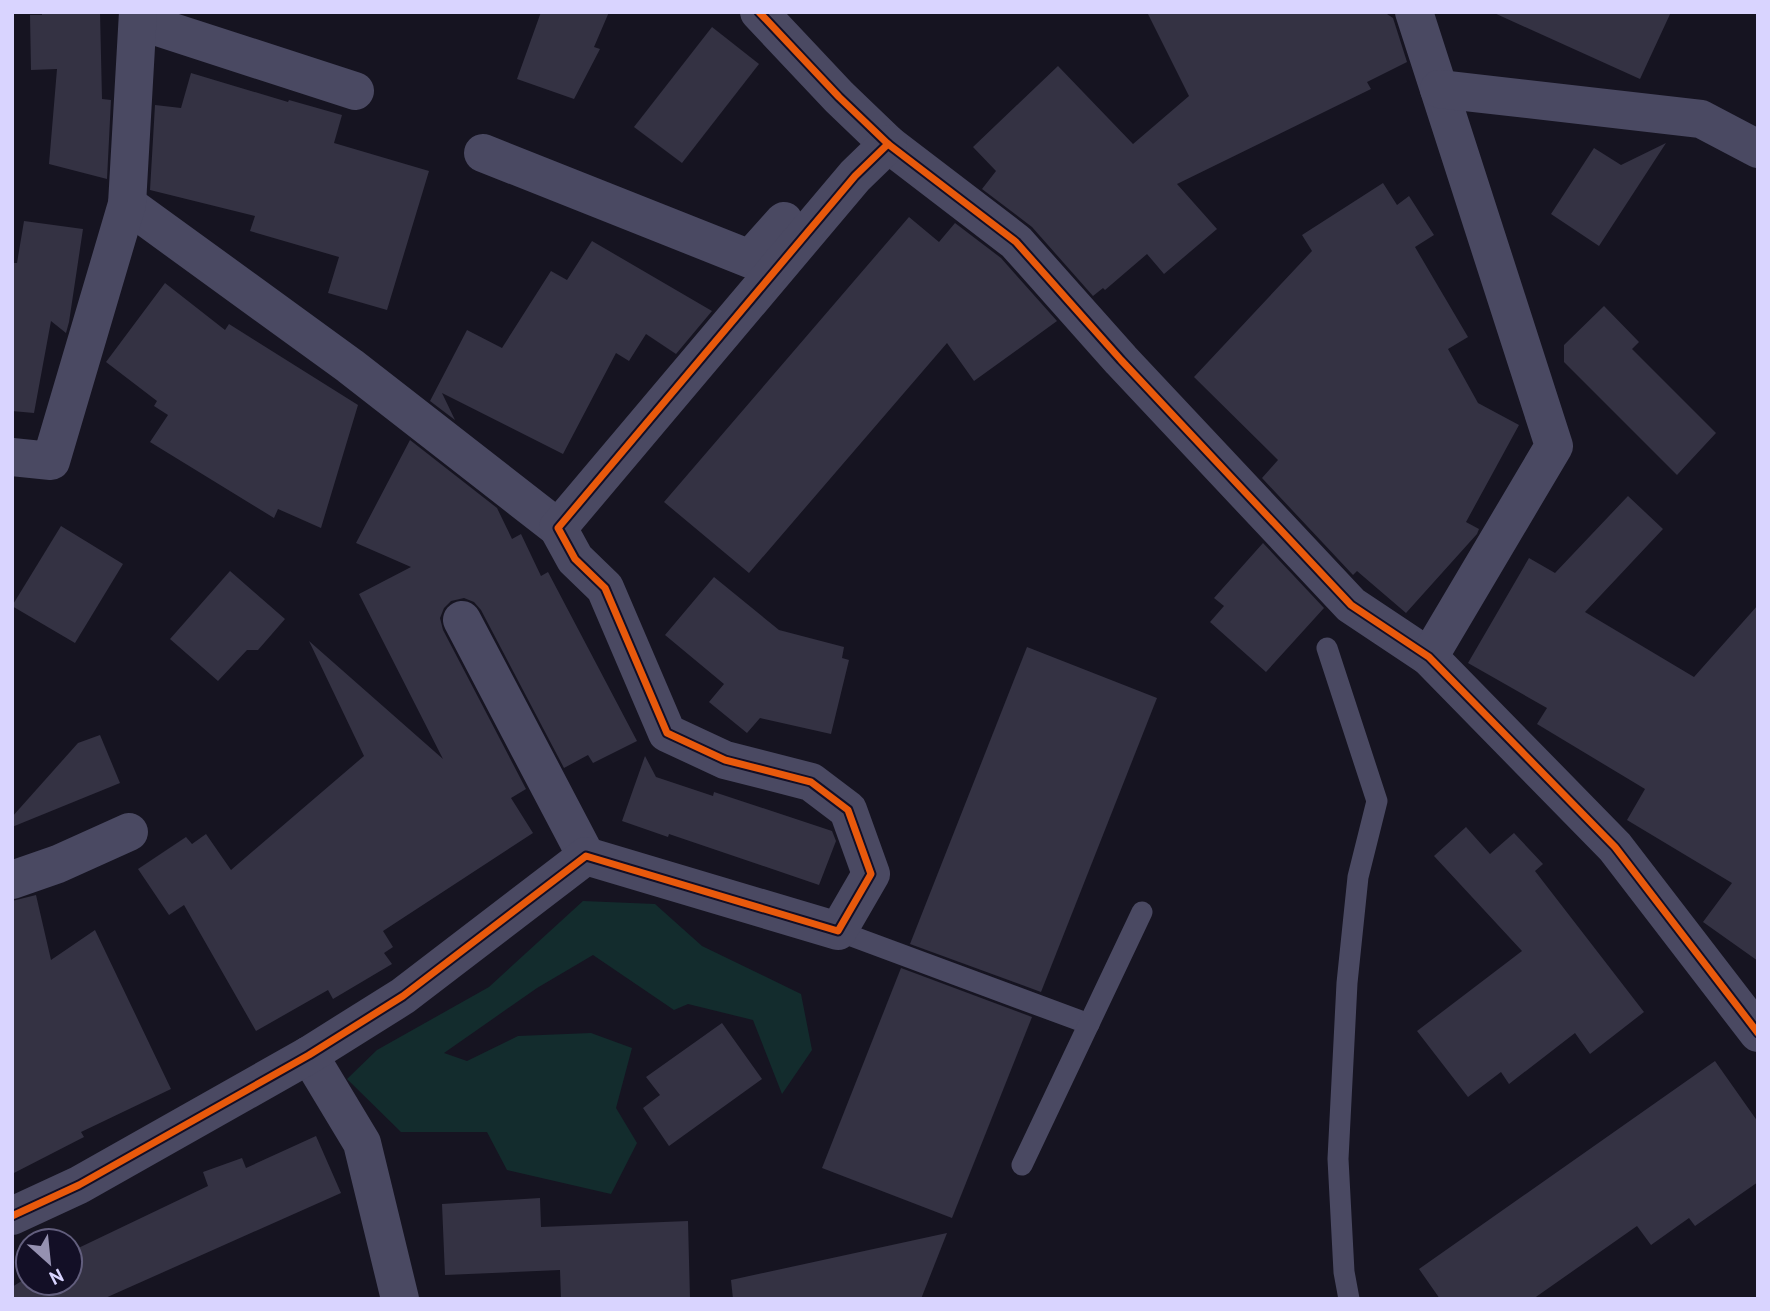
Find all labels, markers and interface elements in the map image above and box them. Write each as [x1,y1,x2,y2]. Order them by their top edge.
north arrow [14,1227,84,1297]
text: N [46,1264,68,1291]

